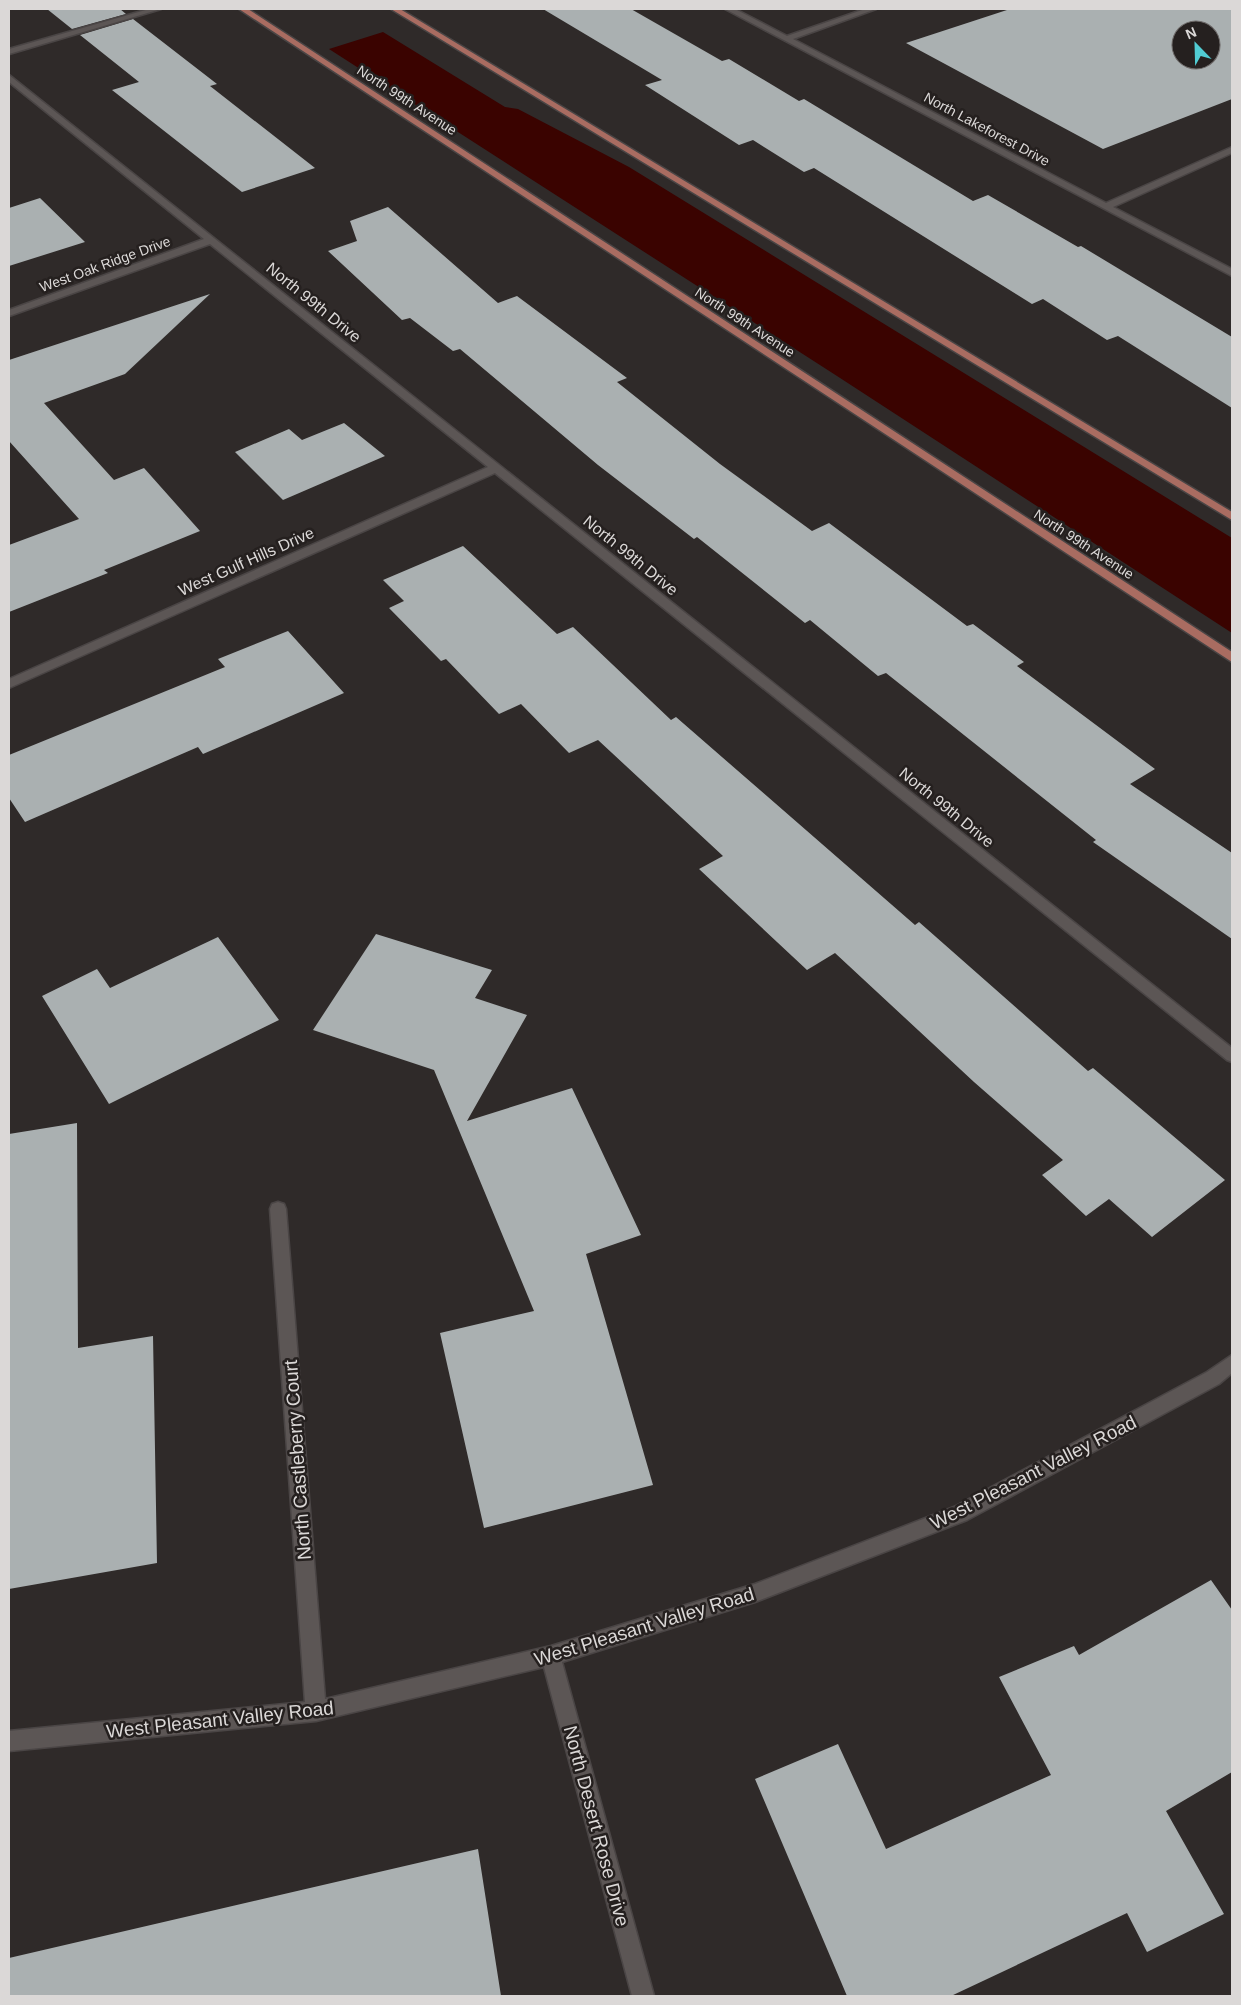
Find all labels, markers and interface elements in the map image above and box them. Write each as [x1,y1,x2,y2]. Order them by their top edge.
north arrow [1171,20,1221,70]
text: N [1183,24,1199,42]
street label: North 99th Avenue [354,62,460,138]
street label: North Lakeforest Drive [921,89,1053,169]
street label: West Oak Ridge Drive [37,233,173,295]
street label: North 99th Drive [263,259,364,346]
street label: North 99th Avenue [692,284,798,360]
street label: North 99th Avenue [1031,506,1137,582]
street label: North 99th Drive [580,512,681,599]
street label: West Gulf Hills Drive [176,524,317,599]
street label: North 99th Drive [896,764,997,851]
street label: North Castleberry Court [280,1358,315,1561]
street label: West Pleasant Valley Road [927,1411,1140,1534]
street label: West Pleasant Valley Road [532,1583,756,1670]
street label: West Pleasant Valley Road [105,1697,335,1742]
street label: North Desert Rose Drive [560,1723,633,1929]

